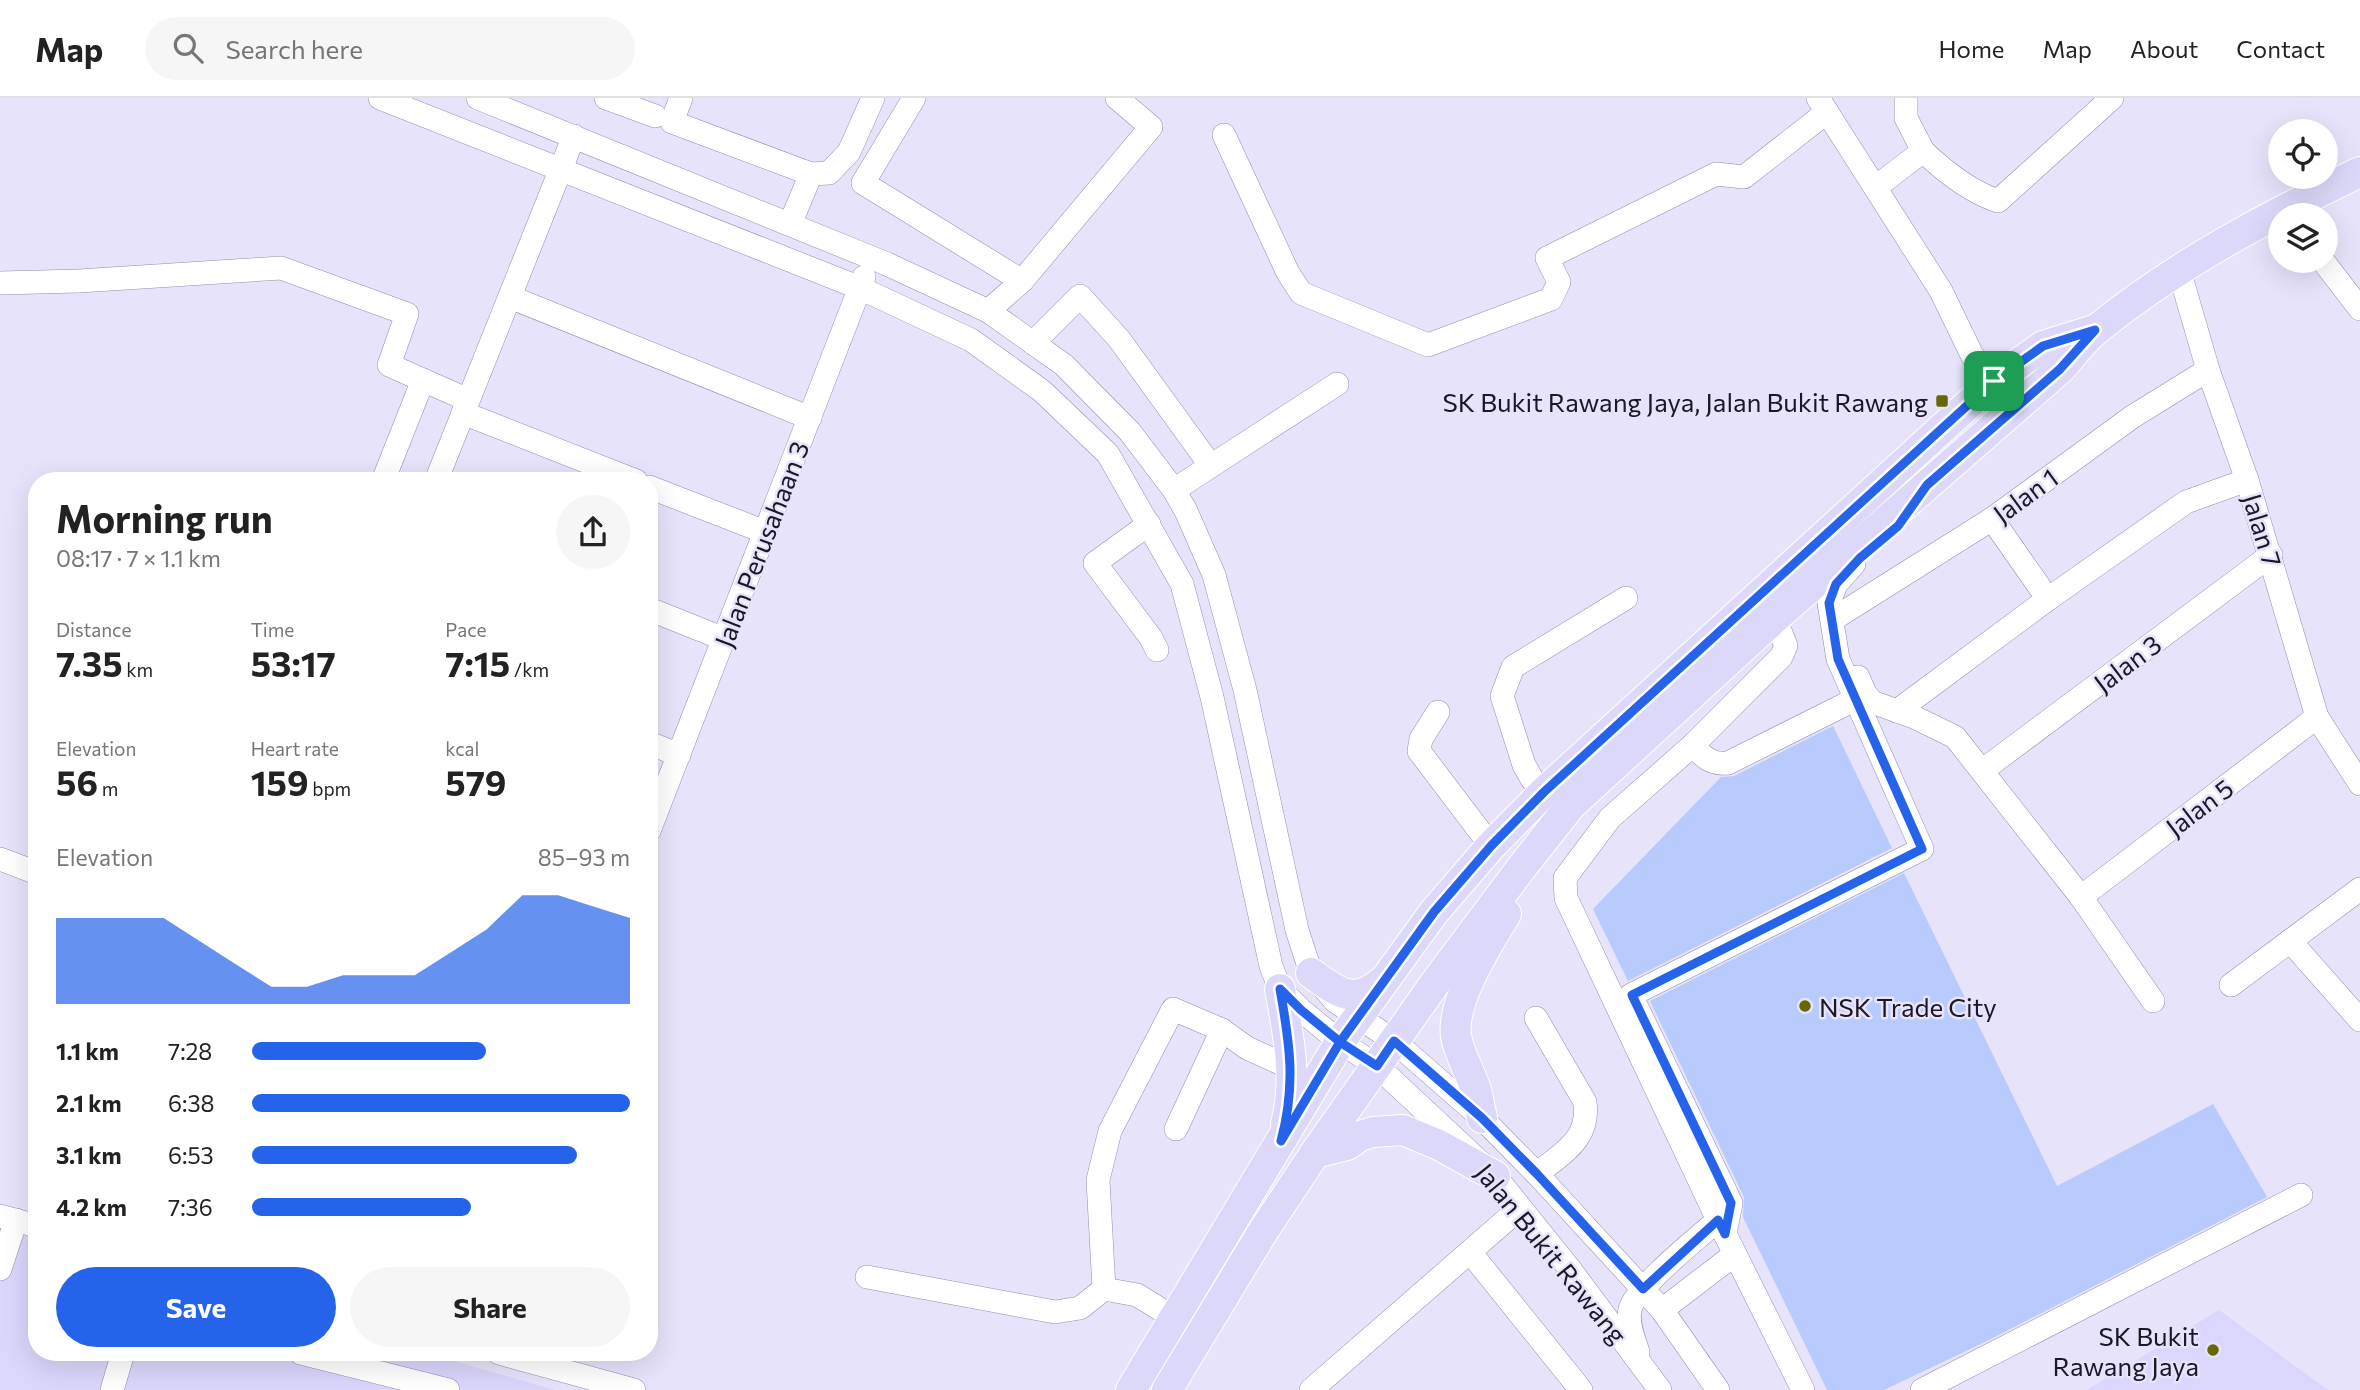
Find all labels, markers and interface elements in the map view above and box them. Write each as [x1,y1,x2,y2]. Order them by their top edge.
search box [145,17,635,80]
text: Map [35,28,103,69]
icon: search [169,29,207,67]
text: Search here [225,33,363,64]
text: Home [1939,34,2005,63]
text: Map [2043,34,2092,63]
text: About [2130,34,2198,63]
text: Contact [2236,34,2325,63]
map controls [2268,119,2338,273]
button: locate [2268,119,2338,189]
button: layers [2268,203,2338,273]
pin [1964,351,2024,411]
icon: arrive [1975,362,2013,400]
place label: SK Bukit Rawang Jaya, Jalan Bukit Rawang [1442,386,1928,417]
marker: SK Bukit Rawang Jaya, Jalan Bukit Rawang [1934,393,1950,409]
street label: Jalan Perusahaan 3 [707,437,815,651]
street label: Jalan 1 [1987,461,2063,529]
street label: Jalan 7 [2237,490,2289,570]
text: Morning run [56,494,273,541]
button: share [556,495,630,569]
text: 08:17 · 7 × 1.1 km [56,544,221,572]
text: Distance [56,618,132,641]
text: Time [251,618,294,641]
text: Pace [445,618,487,641]
street label: Jalan 3 [2087,628,2167,698]
text: 7.35 [56,641,123,684]
text: 53:17 [251,641,336,684]
text: 7:15 [445,641,510,684]
text: km [123,658,153,681]
text: /km [510,658,549,681]
text: Elevation [56,737,136,760]
text: Heart rate [251,737,339,760]
text: kcal [445,737,479,760]
text: 56 [56,760,98,803]
text: 159 [251,760,309,803]
text: 579 [445,760,506,803]
street label: Jalan 5 [2159,772,2239,842]
text: m [98,777,118,800]
text: bpm [309,777,351,800]
text: Elevation [56,843,153,871]
text: 85–93 m [538,843,630,871]
place label: NSK Trade City [1819,991,1997,1022]
marker: NSK Trade City [1797,998,1813,1014]
text: 1.1 km [56,1037,119,1065]
text: 7:28 [168,1037,212,1065]
text: 2.1 km [56,1089,122,1117]
text: 6:38 [168,1089,214,1117]
text: 3.1 km [56,1141,122,1169]
text: 6:53 [168,1141,214,1169]
street label: Jalan Bukit Rawang [1470,1157,1634,1349]
text: 4.2 km [56,1193,127,1221]
text: 7:36 [168,1193,213,1221]
button: Save [56,1267,336,1347]
button: Share [350,1267,630,1347]
place label: SK Bukit Rawang Jaya [2053,1320,2199,1381]
marker: SK Bukit Rawang Jaya [2205,1342,2221,1358]

